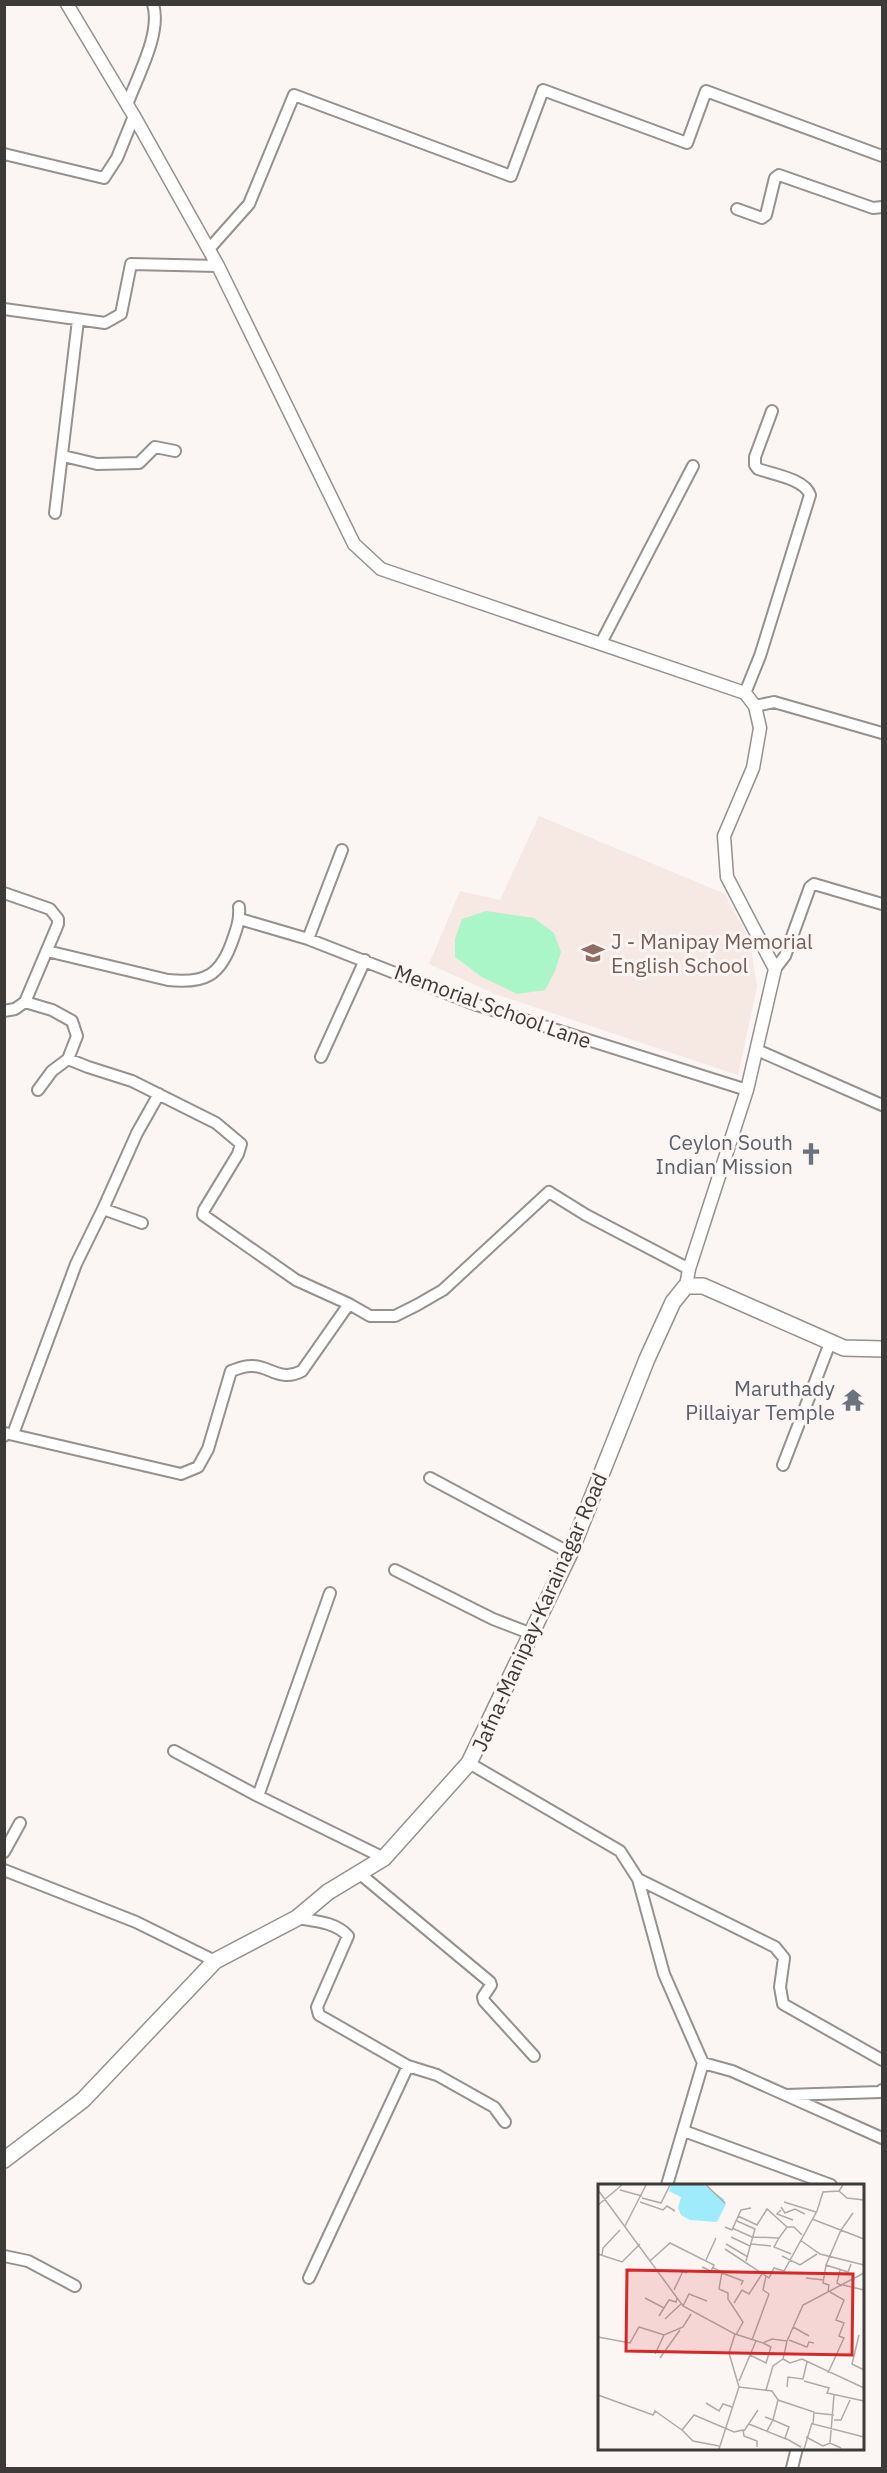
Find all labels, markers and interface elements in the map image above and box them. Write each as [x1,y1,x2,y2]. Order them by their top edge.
place label: J - Manipay Memorial English School [611,927,813,979]
school or university icon: J - Manipay Memorial English School [580,940,606,966]
street label: Memorial School Lane [391,957,595,1055]
place label: Ceylon South Indian Mission [656,1128,793,1180]
church icon: Ceylon South Indian Mission [798,1141,824,1167]
place label: Maruthady Pillaiyar Temple [685,1374,836,1426]
temple icon: Maruthady Pillaiyar Temple [840,1387,866,1413]
street label: Jafna-Manipay-Karainagar Road [465,1468,613,1756]
inset map [598,2184,863,2449]

